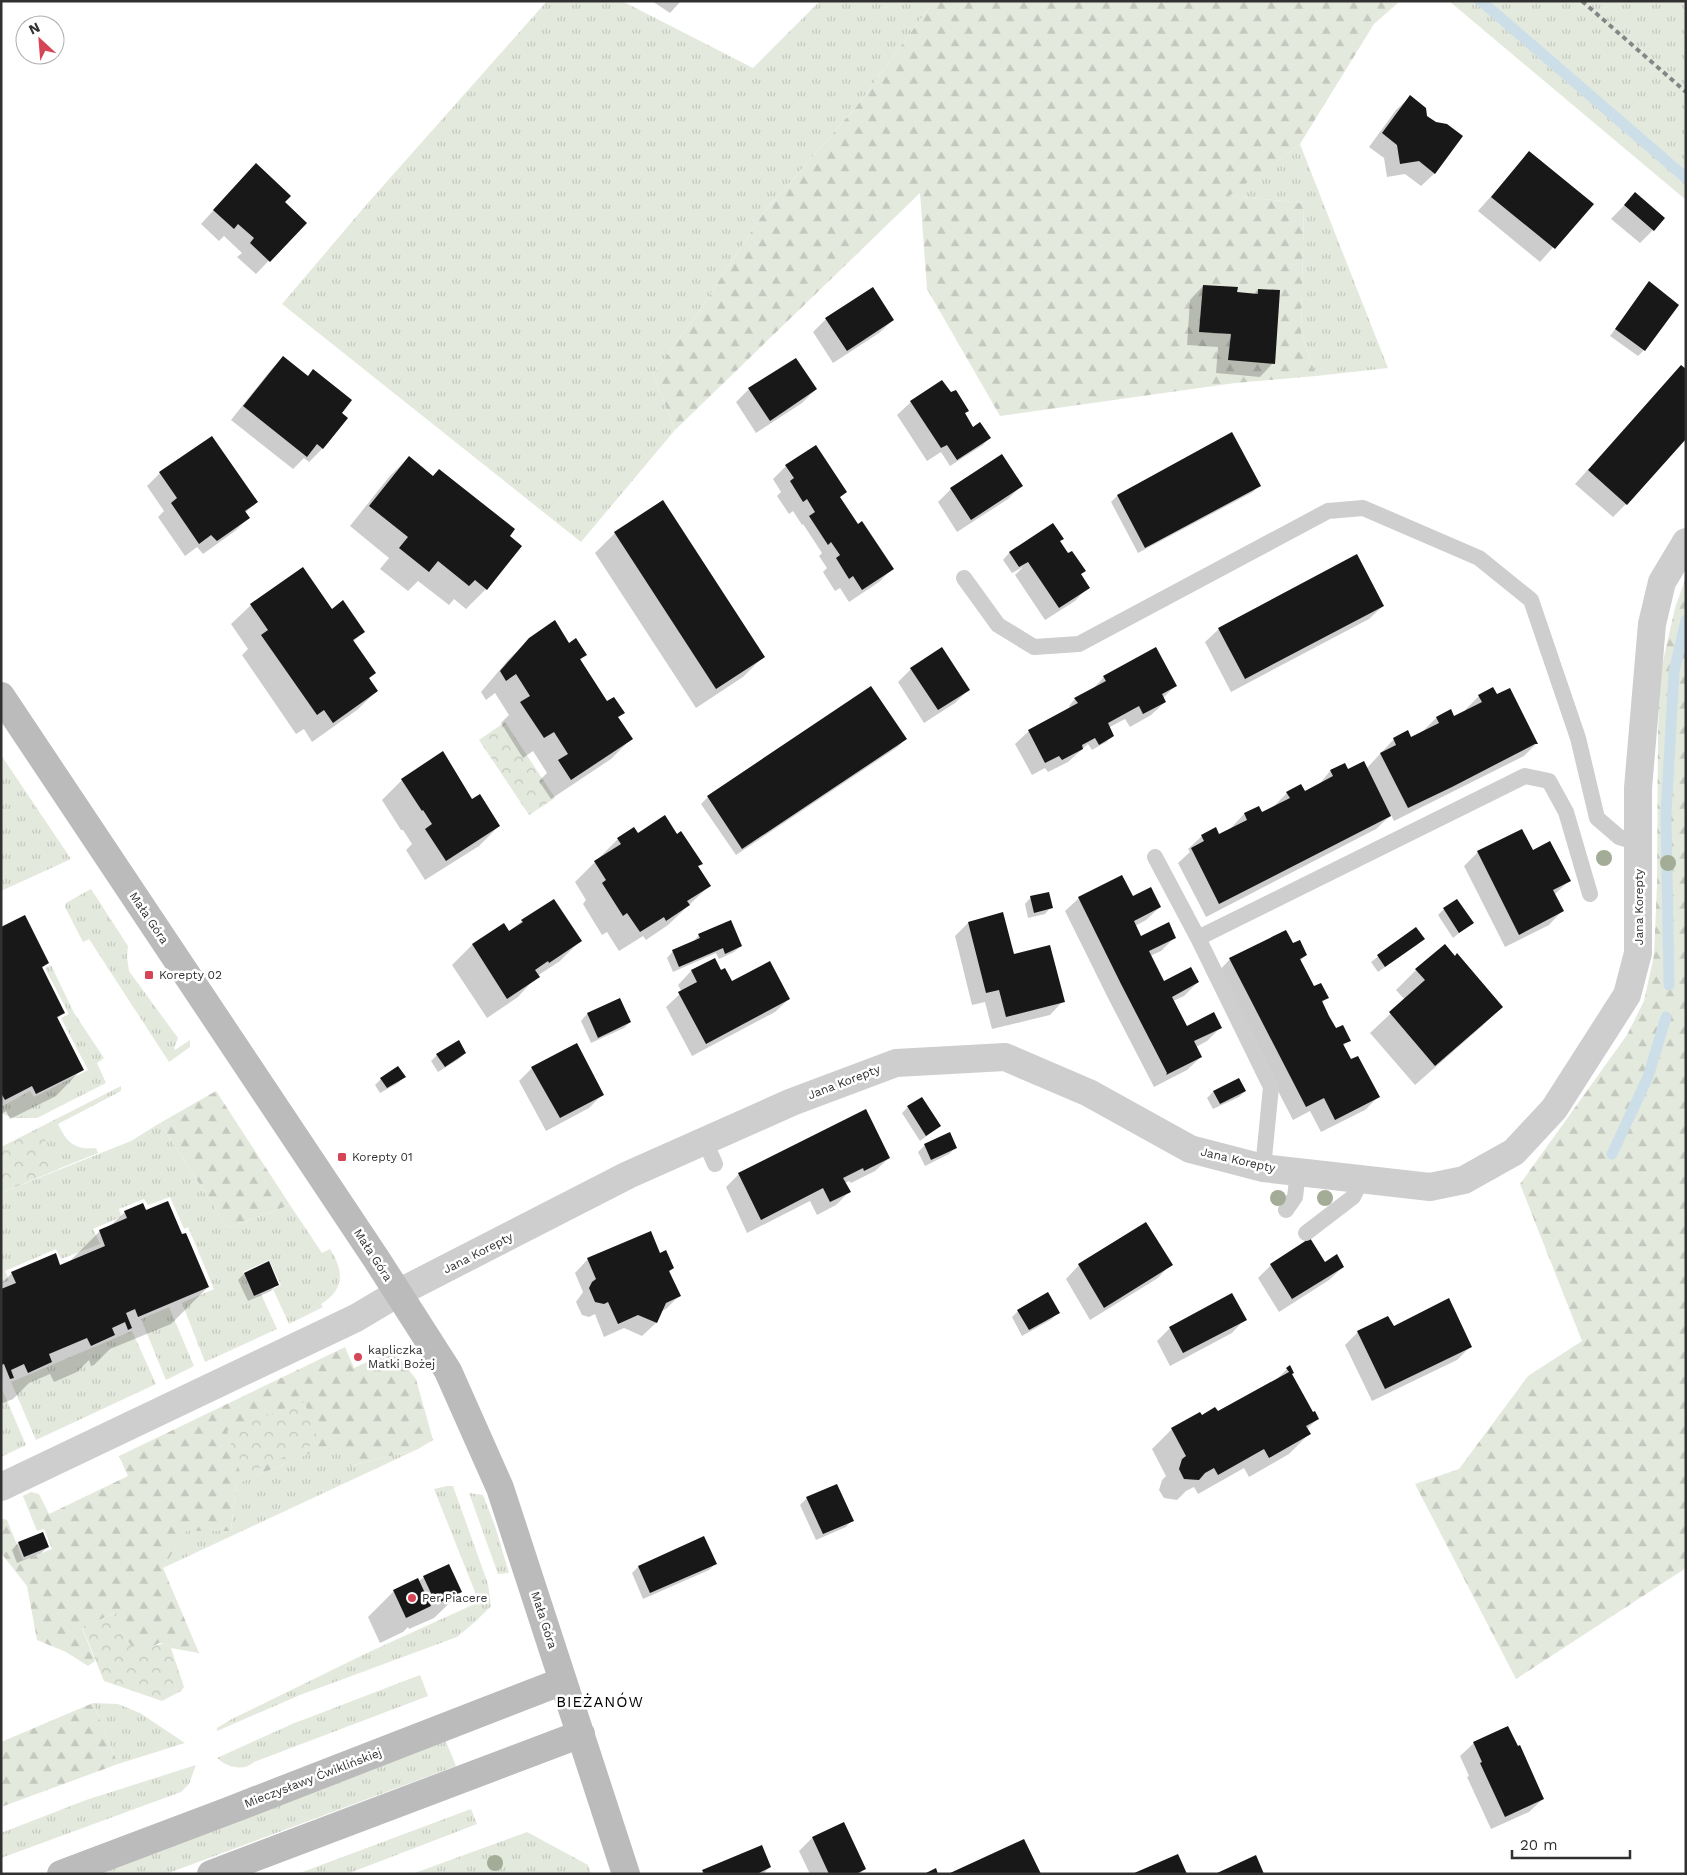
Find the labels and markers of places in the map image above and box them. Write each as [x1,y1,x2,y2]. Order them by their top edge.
place label: Korepty 02 [159,968,222,982]
marker: Korepty 02 [143,969,155,981]
place label: Korepty 01 [352,1150,413,1164]
marker: Korepty 01 [336,1151,348,1163]
place label: kapliczka Matki Bożej [368,1343,435,1371]
marker: kapliczka Matki Bożej [352,1351,364,1363]
place label: Per Piacere [422,1591,488,1605]
marker: Per Piacere [406,1592,418,1604]

